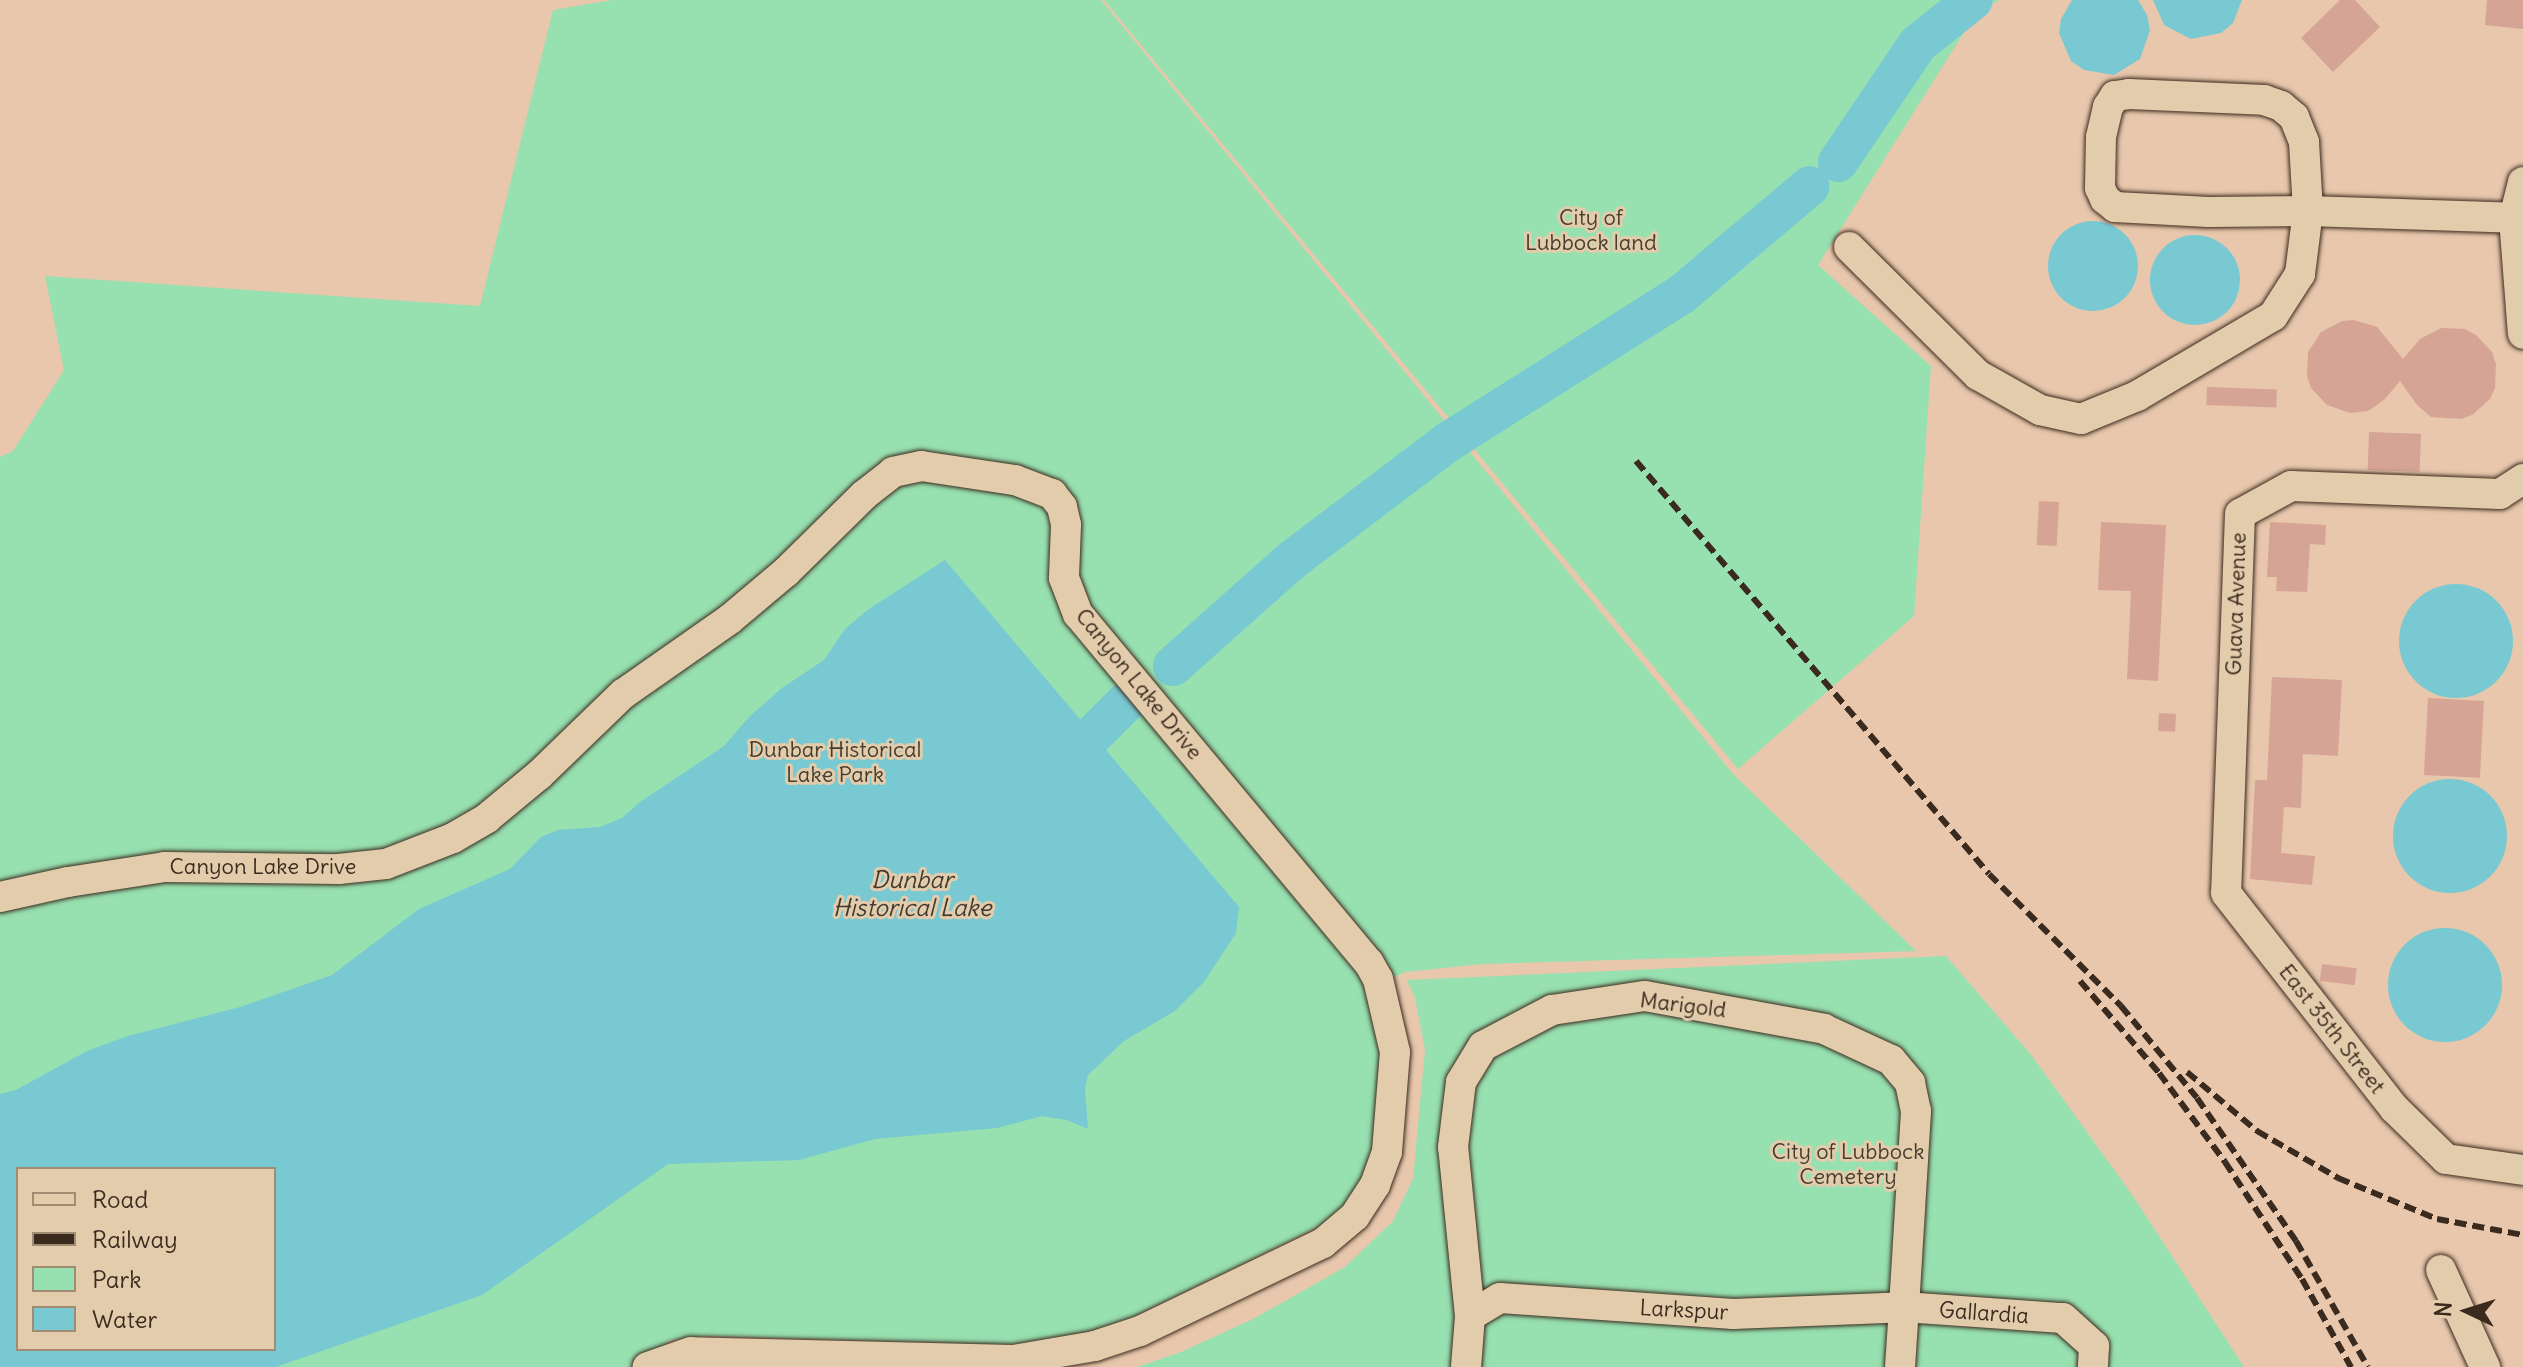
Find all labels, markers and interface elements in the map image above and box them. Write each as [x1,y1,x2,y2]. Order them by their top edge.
park label: City of Lubbock land [1525,204,1657,256]
street label: Guava Avenue [2220,532,2252,676]
street label: Canyon Lake Drive [1070,603,1208,765]
park label: Dunbar Historical Lake Park [748,736,922,788]
street label: Canyon Lake Drive [170,854,356,880]
water label: Dunbar Historical Lake [833,866,991,922]
street label: East 35th Street [2273,959,2391,1099]
street label: Marigold [1638,987,1728,1023]
park label: City of Lubbock Cemetery [1772,1138,1924,1190]
legend [16,1167,276,1351]
text: Road [92,1184,148,1214]
text: Railway [92,1224,178,1254]
text: Park [92,1264,142,1294]
north arrow [2427,1271,2507,1351]
street label: Larkspur [1639,1294,1729,1326]
street label: Gallardia [1938,1297,2030,1329]
text: N [2429,1301,2458,1318]
text: Water [92,1304,157,1334]

